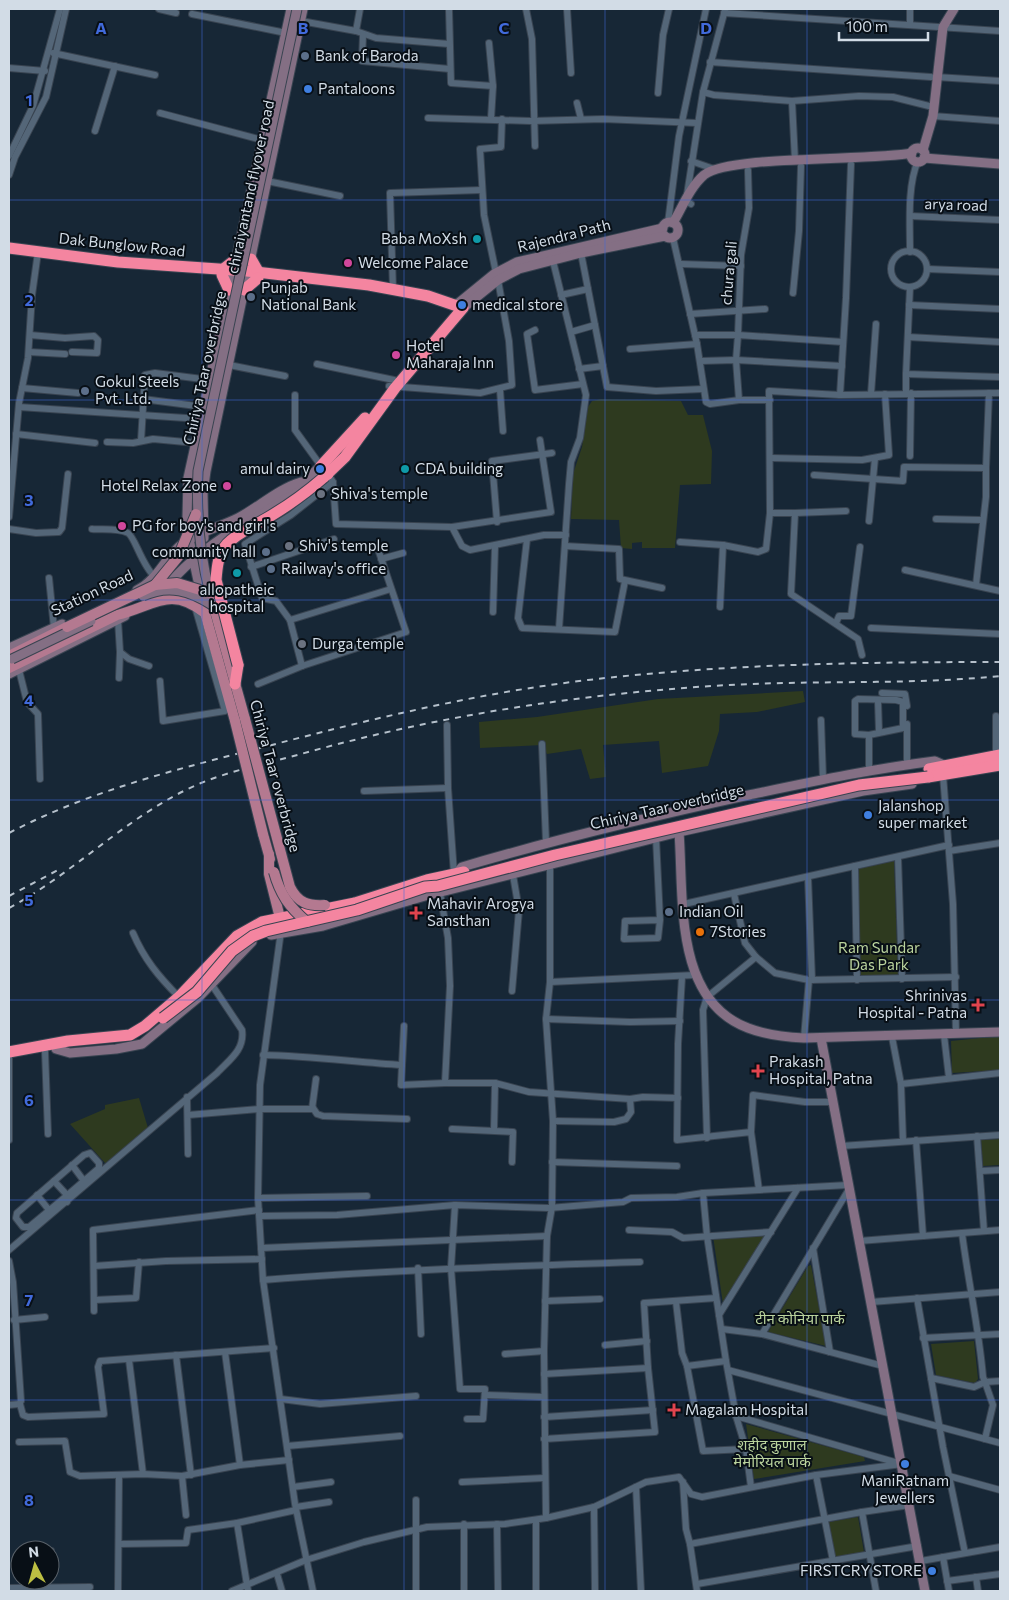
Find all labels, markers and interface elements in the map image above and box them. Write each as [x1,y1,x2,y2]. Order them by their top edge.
scale bar [839,10,928,42]
text: 100 m [846,17,888,35]
text: A [95,18,107,37]
text: B [298,18,309,37]
text: C [499,18,510,37]
text: D [700,18,712,37]
place label: Bank of Baroda [315,46,419,64]
marker: Bank of Baroda [299,50,311,62]
place label: Pantaloons [318,79,395,97]
marker: Pantaloons [302,83,314,95]
text: 1 [25,90,33,109]
street label: chiraiyantand flyover road [223,98,277,275]
street label: arya road [924,194,988,214]
street label: Rajendra Path [515,215,612,255]
street label: Dak Bunglow Road [58,228,186,260]
place label: Baba MoXsh [381,229,467,247]
marker: Baba MoXsh [471,233,483,245]
street label: chura gali [716,240,740,306]
place label: Welcome Palace [358,253,469,271]
marker: Welcome Palace [342,257,354,269]
place label: Punjab National Bank [261,278,357,313]
street label: Chiriya Taar overbridge [179,289,229,446]
text: 2 [24,290,34,309]
marker: Punjab National Bank [245,291,257,303]
place label: medical store [472,295,563,313]
marker: medical store [456,299,468,311]
place label: Hotel Maharaja Inn [406,336,494,371]
marker: Hotel Maharaja Inn [390,349,402,361]
place label: Gokul Steels Pvt. Ltd. [95,372,179,407]
marker: Gokul Steels Pvt. Ltd. [79,385,91,397]
place label: amul dairy [240,459,310,477]
place label: CDA building [415,459,503,477]
marker: amul dairy [314,463,326,475]
marker: CDA building [399,463,411,475]
place label: Hotel Relax Zone [101,476,217,494]
marker: Hotel Relax Zone [221,480,233,492]
place label: Shiva's temple [331,484,428,502]
marker: Shiva's temple [315,488,327,500]
text: 3 [24,490,34,509]
place label: PG for boy's and girl's [132,516,277,534]
marker: PG for boy's and girl's [116,520,128,532]
place label: Shiv's temple [299,536,388,554]
marker: Shiv's temple [283,540,295,552]
place label: community hall [152,542,256,560]
marker: community hall [260,546,272,558]
place label: Railway's office [281,559,386,577]
marker: Railway's office [265,563,277,575]
street label: Station Road [48,565,135,619]
marker: allopatheic hospital [231,567,243,579]
place label: allopatheic hospital [199,580,275,615]
place label: Durga temple [312,634,404,652]
marker: Durga temple [296,638,308,650]
text: 4 [24,690,34,709]
street label: Chiriya Taar overbridge [247,698,305,854]
street label: Chiriya Taar overbridge [588,780,745,832]
place label: Jalanshop super market [878,796,968,831]
marker: Jalanshop super market [862,809,874,821]
text: 5 [24,890,34,909]
place label: Mahavir Arogya Sansthan [427,894,534,929]
place label: Indian Oil [679,902,744,920]
marker: Mahavir Arogya Sansthan [409,906,423,920]
marker: Indian Oil [663,906,675,918]
place label: 7Stories [710,922,766,940]
marker: 7Stories [694,926,706,938]
park label: Ram Sundar Das Park [838,938,920,973]
place label: Shrinivas Hospital - Patna [858,986,967,1021]
marker: Shrinivas Hospital - Patna [971,998,985,1012]
place label: Prakash Hospital, Patna [769,1052,873,1087]
marker: Prakash Hospital, Patna [751,1064,765,1078]
text: 6 [24,1090,34,1109]
text: 7 [25,1290,34,1309]
park label: टीन कोनिया पार्क [755,1309,845,1327]
place label: Magalam Hospital [685,1400,808,1418]
marker: Magalam Hospital [667,1403,681,1417]
park label: शहीद कुणाल मेमोरियल पार्क [733,1435,811,1470]
marker: ManiRatnam Jewellers [899,1458,911,1470]
place label: ManiRatnam Jewellers [861,1471,949,1506]
text: 8 [24,1490,34,1509]
north arrow [10,1540,60,1590]
text: N [27,1543,40,1561]
place label: FIRSTCRY STORE [800,1561,922,1579]
marker: FIRSTCRY STORE [926,1565,938,1577]

